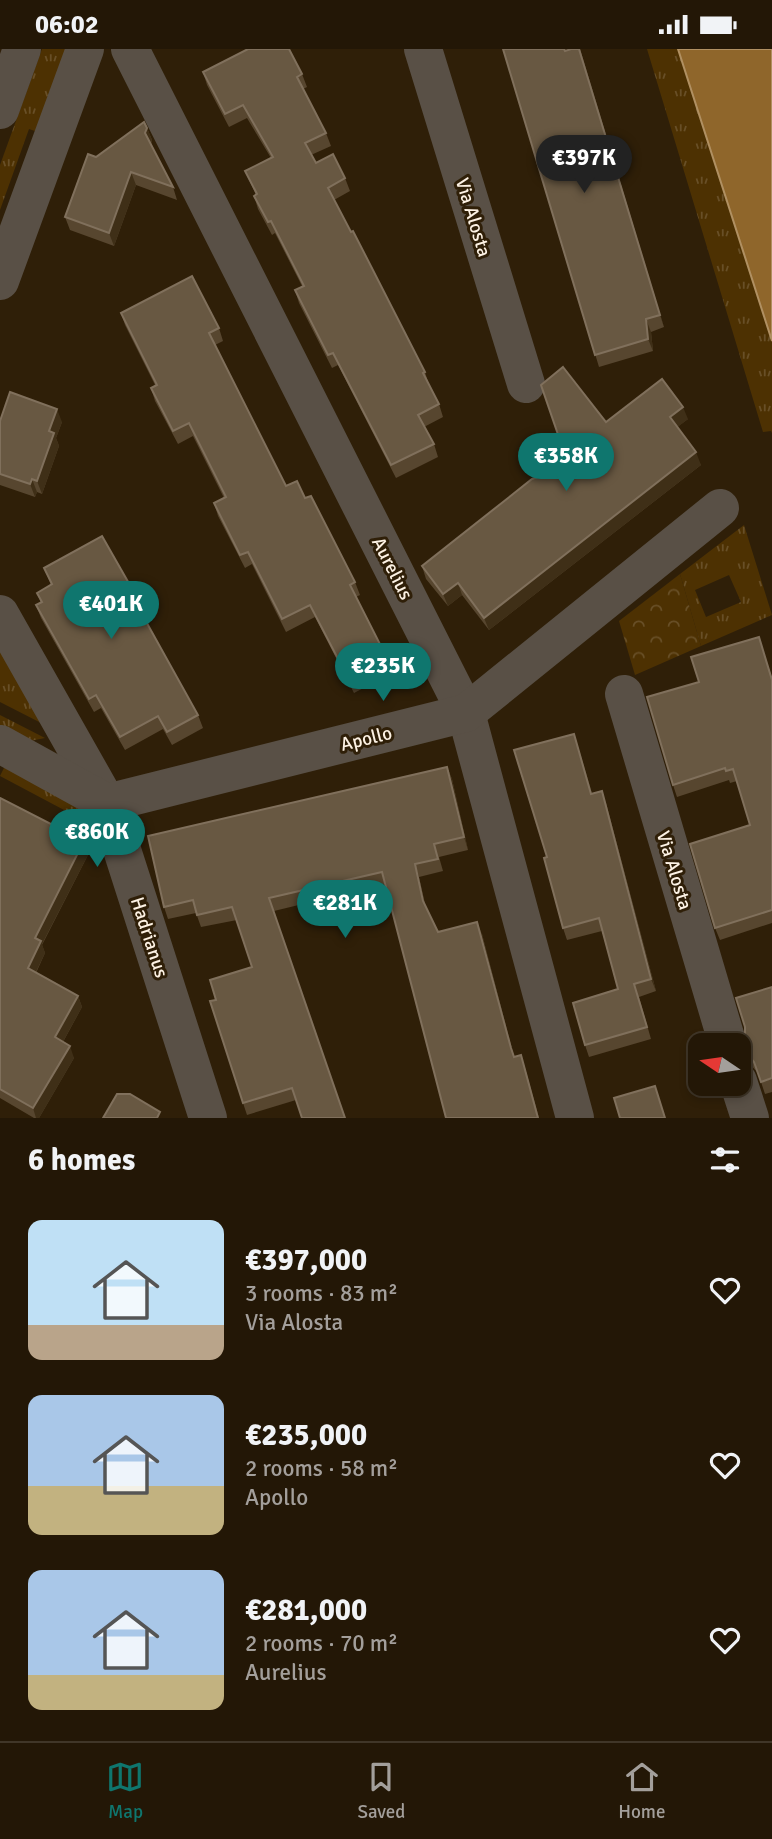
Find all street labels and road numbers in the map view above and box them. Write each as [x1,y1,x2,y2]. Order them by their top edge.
street label: Via Alosta [450,175,496,260]
street label: Aurelius [366,533,418,604]
street label: Apollo [338,721,395,757]
street label: Via Alosta [651,828,697,913]
street label: Hadrianus [125,894,173,981]

